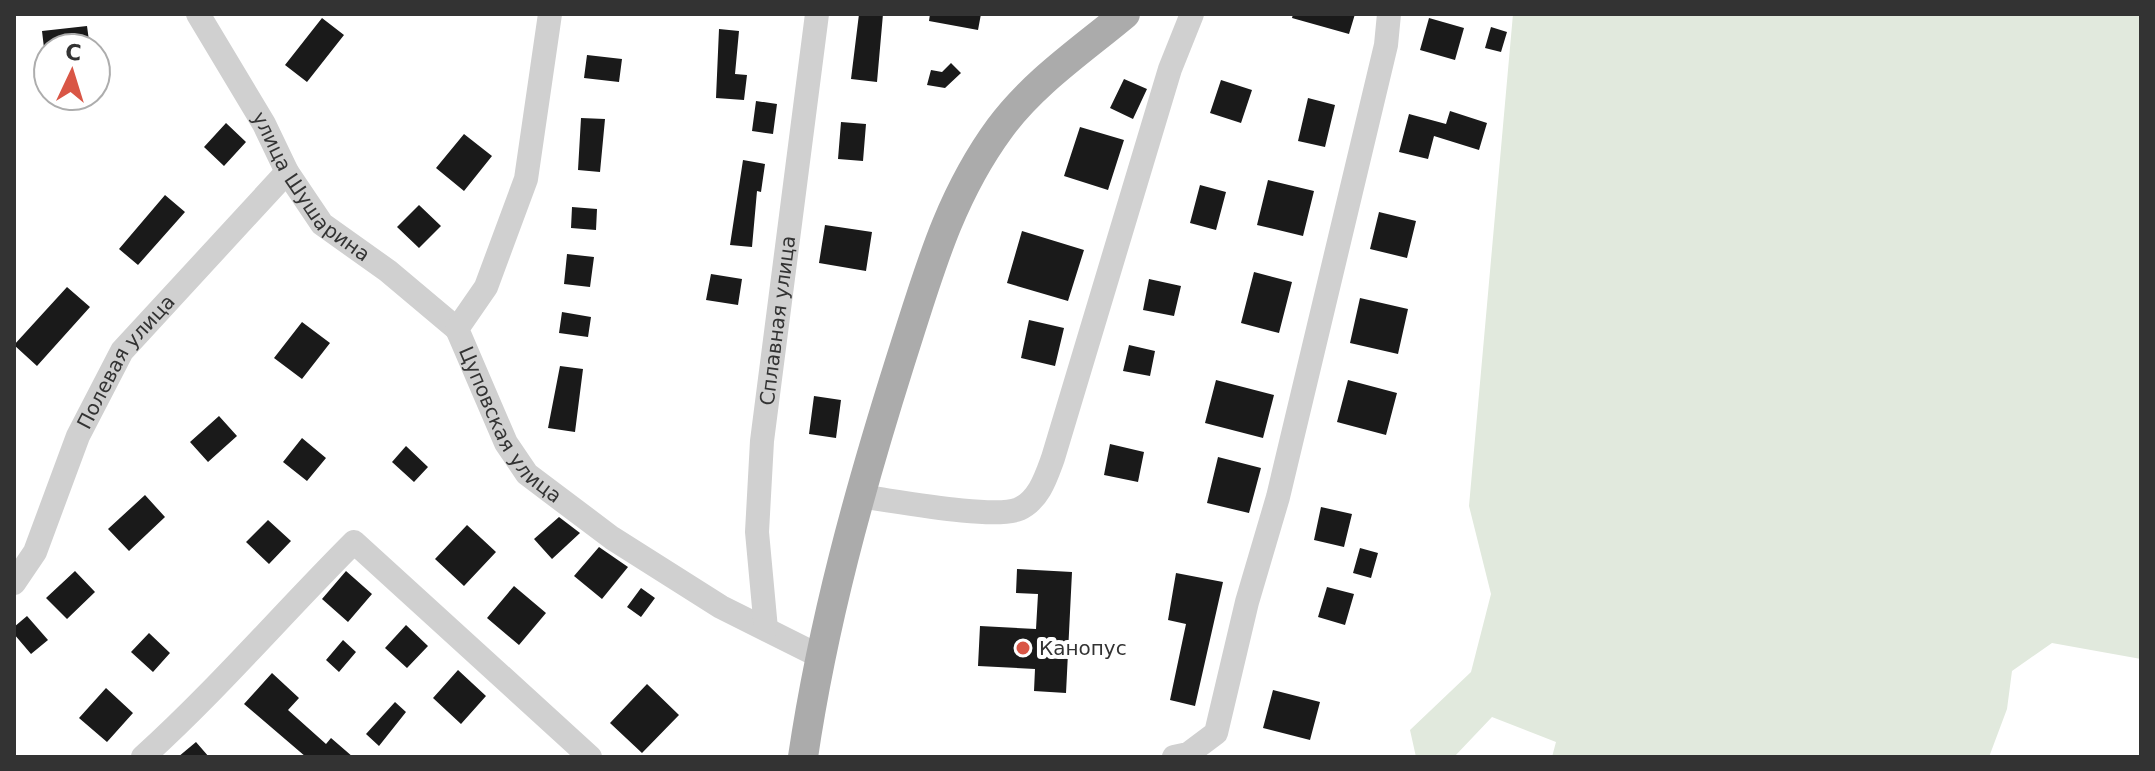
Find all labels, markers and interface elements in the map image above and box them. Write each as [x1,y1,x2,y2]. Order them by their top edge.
north arrow [32,32,112,112]
text: С [64,40,82,66]
street label: улица Шушарина [247,107,375,266]
street label: Сплавная улица [755,234,800,407]
street label: Полевая улица [72,290,180,433]
street label: Цуповская улица [454,343,567,508]
place label: Канопус [1039,636,1127,660]
marker: Канопус [1014,639,1032,657]

